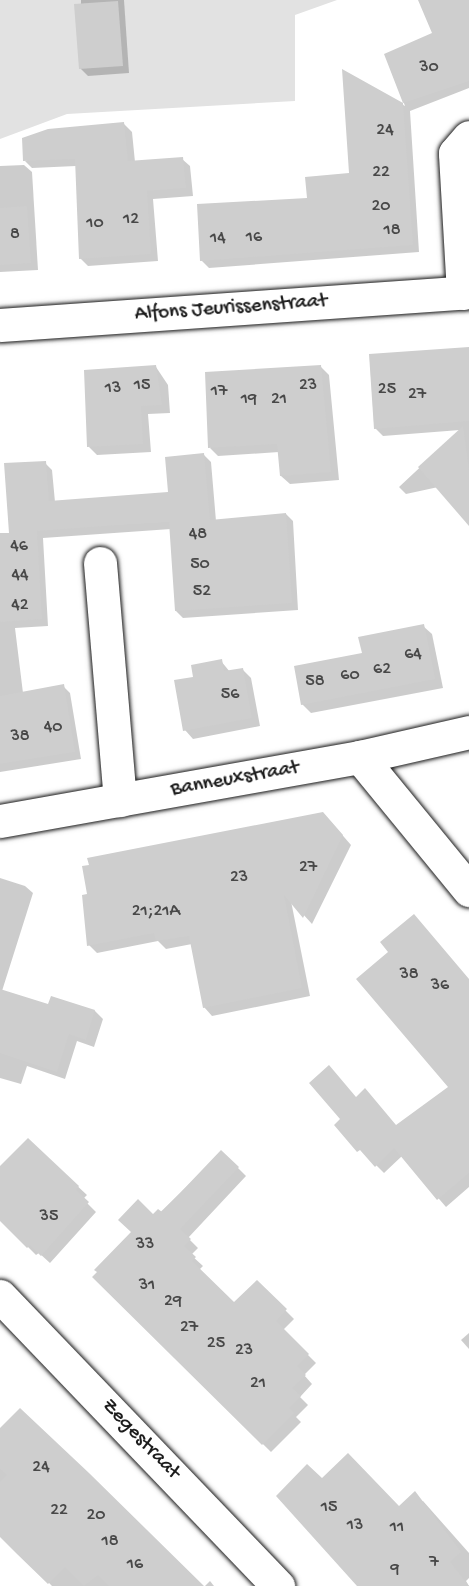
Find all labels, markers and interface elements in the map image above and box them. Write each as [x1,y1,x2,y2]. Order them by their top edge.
house number: 30 [419,57,439,79]
house number: 24 [376,120,394,142]
house number: 22 [372,162,390,184]
house number: 20 [371,196,391,218]
house number: 12 [123,209,139,231]
house number: 10 [86,213,104,235]
house number: 18 [383,220,401,242]
house number: 8 [10,224,20,246]
house number: 16 [246,227,262,249]
house number: 14 [210,228,226,250]
street label: Alfons Jeurissenstraat [134,290,328,328]
house number: 15 [134,375,150,397]
house number: 23 [299,375,317,397]
house number: 13 [105,378,121,400]
house number: 25 [378,379,396,401]
house number: 17 [211,381,227,403]
house number: 27 [408,384,426,406]
house number: 19 [241,389,257,411]
house number: 21 [271,389,287,411]
house number: 48 [189,524,207,546]
house number: 46 [10,536,28,558]
house number: 50 [190,554,210,576]
house number: 44 [11,565,29,587]
house number: 52 [193,581,211,603]
house number: 42 [11,595,29,617]
house number: 64 [404,644,422,666]
house number: 62 [373,659,391,681]
house number: 60 [340,665,360,687]
house number: 58 [305,671,325,693]
house number: 56 [221,684,239,706]
house number: 40 [44,717,62,739]
house number: 38 [10,726,30,748]
street label: Banneuxstraat [169,756,301,804]
house number: 27 [299,857,317,879]
house number: 23 [230,867,248,889]
house number: 21;21A [132,901,180,923]
house number: 38 [399,964,419,986]
house number: 36 [431,975,449,997]
house number: 35 [40,1206,58,1228]
house number: 33 [136,1234,154,1256]
house number: 31 [139,1275,155,1297]
house number: 29 [164,1291,182,1313]
house number: 27 [180,1317,198,1339]
house number: 25 [207,1333,225,1355]
house number: 23 [235,1340,253,1362]
house number: 21 [250,1373,266,1395]
street label: Zegestraat [95,1394,185,1486]
house number: 24 [32,1457,50,1479]
house number: 15 [321,1497,337,1519]
house number: 22 [50,1500,68,1522]
house number: 20 [86,1505,106,1527]
house number: 13 [347,1515,363,1537]
house number: 11 [390,1517,404,1539]
house number: 18 [101,1531,119,1553]
house number: 7 [429,1552,439,1574]
house number: 16 [127,1554,143,1576]
house number: 9 [390,1559,400,1581]

